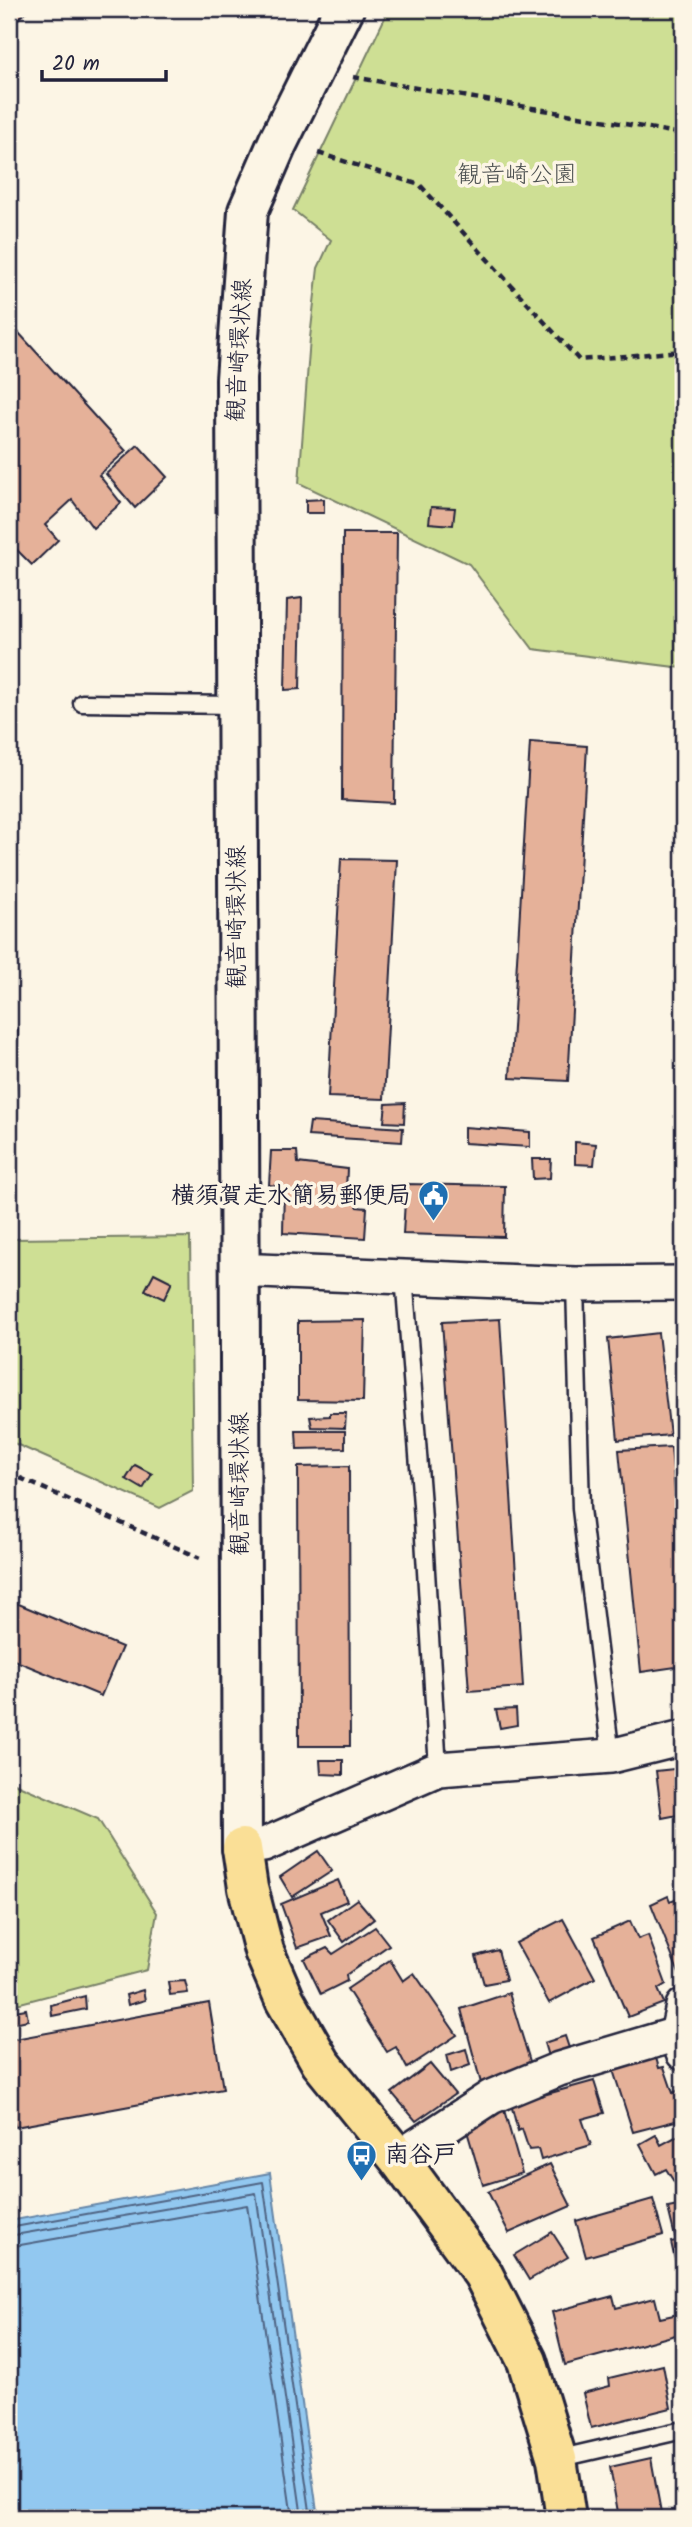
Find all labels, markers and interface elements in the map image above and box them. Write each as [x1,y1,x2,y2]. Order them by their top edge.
scale bar [42,38,166,82]
text: 20 m [52,48,100,81]
park label: 観音崎公園 [457,156,577,195]
street label: 観音崎環状線 [217,277,263,423]
street label: 観音崎環状線 [218,845,257,989]
place label: 横須賀走水簡易郵便局 [171,1177,411,1216]
public building icon: 横須賀走水簡易郵便局 [417,1179,451,1223]
street label: 観音崎環状線 [221,1412,260,1556]
place label: 南谷戸 [385,2136,457,2175]
bus stop icon: 南谷戸 [345,2138,379,2182]

